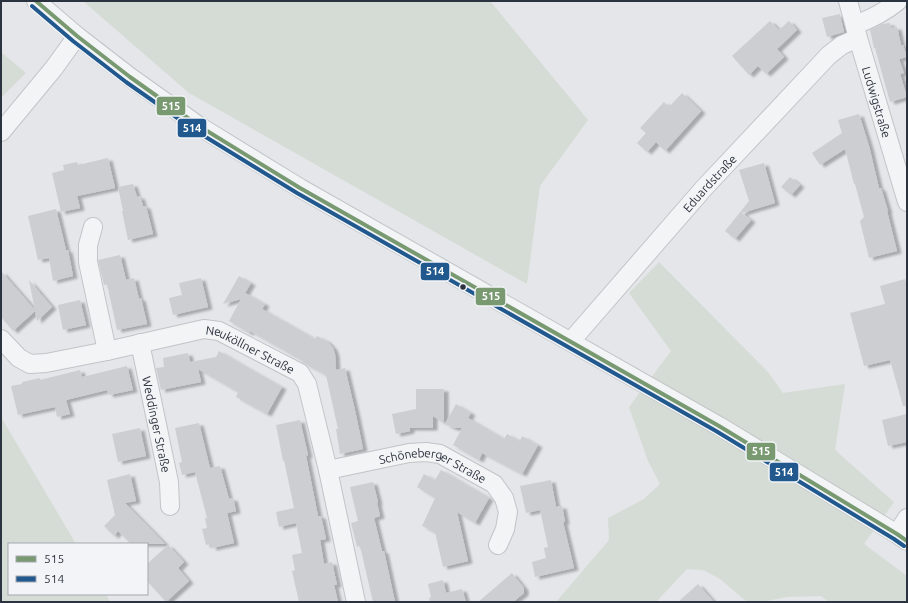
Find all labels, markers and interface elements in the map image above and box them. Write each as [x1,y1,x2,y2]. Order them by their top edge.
street label: Ludwigstraße [860,65,894,139]
line badge: 515 [156,96,186,116]
text: 515 [162,100,180,112]
line badge: 514 [177,118,207,138]
text: 514 [183,122,201,134]
street label: Eduardstraße [680,152,739,214]
line badge: 514 [420,262,450,281]
text: 514 [426,265,444,277]
unlabelled marker [458,282,468,292]
line badge: 515 [475,287,506,306]
text: 515 [482,290,500,302]
street label: Neuköllner Straße [205,323,297,376]
street label: Weddinger Straße [141,375,173,473]
line badge: 515 [746,442,776,461]
street label: Schöneberger Straße [378,445,489,485]
text: 515 [752,445,770,457]
line badge: 514 [769,462,799,482]
text: 514 [775,466,793,478]
legend [8,543,148,595]
text: 515 [44,552,64,565]
text: 514 [44,572,65,585]

